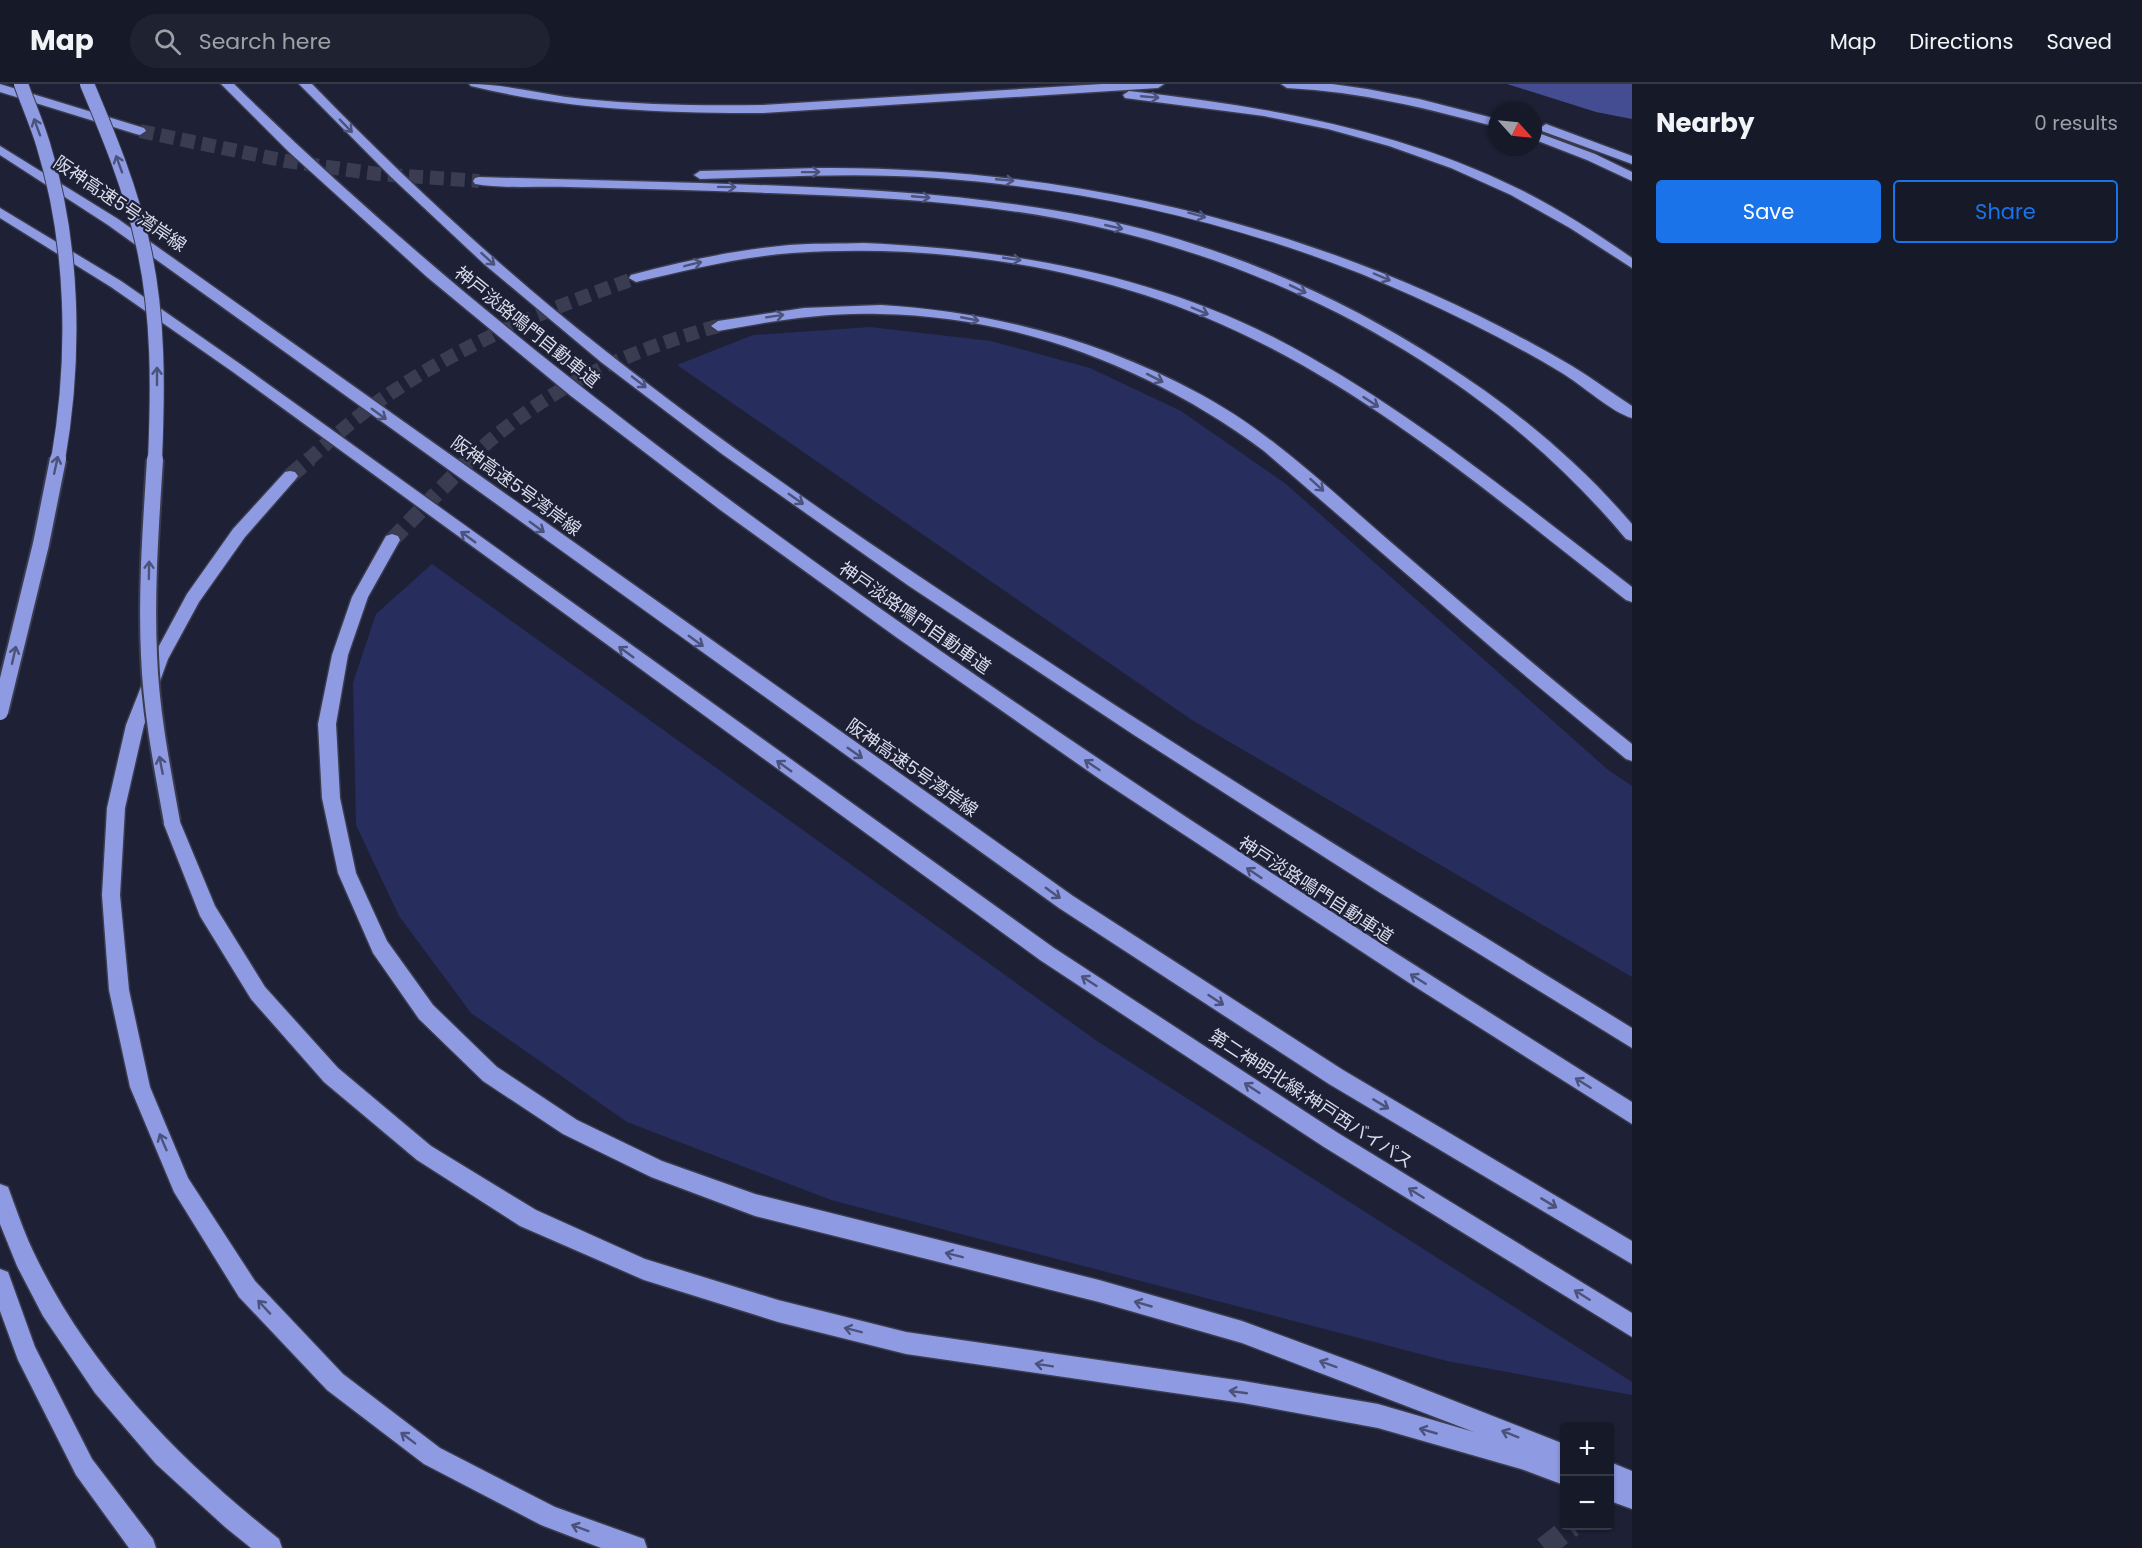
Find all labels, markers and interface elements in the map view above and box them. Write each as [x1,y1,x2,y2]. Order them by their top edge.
search box [130,14,550,68]
text: Map [30,21,94,60]
icon: search [151,25,184,58]
text: Search here [199,26,331,57]
text: Map [1830,27,1876,56]
text: Directions [1909,27,2013,56]
text: Saved [2046,27,2112,56]
one-way arrow [1139,92,1159,103]
north arrow [1488,102,1542,156]
text: Nearby [1656,105,1754,141]
text: 0 results [2034,109,2118,137]
one-way arrow [30,118,41,137]
one-way arrow [339,118,353,133]
street label: 阪神高速5号湾岸線 [49,150,192,257]
one-way arrow [112,155,123,174]
one-way arrow [800,167,820,178]
one-way arrow [995,175,1015,186]
button: Save [1656,180,1881,243]
button: Share [1893,180,2118,243]
one-way arrow [716,182,736,193]
one-way arrow [911,192,931,203]
one-way arrow [1187,210,1206,221]
one-way arrow [1104,221,1123,233]
one-way arrow [480,252,495,266]
one-way arrow [1002,254,1022,265]
one-way arrow [683,258,702,270]
street label: 神戸淡路鳴門自動車道 [450,260,605,393]
one-way arrow [1372,272,1390,283]
one-way arrow [1289,284,1307,296]
one-way arrow [1190,306,1208,317]
one-way arrow [765,310,785,321]
one-way arrow [959,314,979,325]
one-way arrow [151,366,163,386]
one-way arrow [1145,372,1163,384]
one-way arrow [631,376,647,389]
one-way arrow [1363,396,1380,409]
one-way arrow [370,408,386,420]
street label: 阪神高速5号湾岸線 [446,430,586,541]
one-way arrow [51,456,63,475]
one-way arrow [1309,478,1324,492]
one-way arrow [787,492,803,505]
one-way arrow [529,521,545,533]
one-way arrow [461,530,477,543]
street label: 神戸淡路鳴門自動車道 [834,556,996,679]
one-way arrow [144,561,155,581]
one-way arrow [687,635,703,647]
one-way arrow [619,645,635,658]
one-way arrow [8,646,20,665]
street label: 阪神高速5号湾岸線 [842,713,983,822]
one-way arrow [847,747,863,759]
one-way arrow [155,755,166,775]
one-way arrow [1084,759,1100,771]
one-way arrow [777,760,793,772]
street label: 神戸淡路鳴門自動車道 [1234,830,1399,949]
one-way arrow [1246,867,1263,879]
one-way arrow [1044,887,1060,899]
one-way arrow [1410,972,1427,984]
one-way arrow [1081,975,1097,987]
one-way arrow [1207,994,1224,1006]
street label: 第二神明北線;神戸西バイパス [1204,1023,1418,1174]
one-way arrow [1574,1077,1591,1090]
one-way arrow [1243,1082,1260,1095]
one-way arrow [1372,1098,1389,1110]
one-way arrow [157,1133,168,1151]
one-way arrow [1408,1187,1425,1199]
one-way arrow [1540,1198,1557,1210]
one-way arrow [945,1249,964,1261]
one-way arrow [1574,1289,1591,1301]
one-way arrow [1134,1298,1153,1309]
one-way arrow [258,1300,272,1315]
one-way arrow [844,1324,863,1336]
one-way arrow [1320,1357,1338,1368]
one-way arrow [1035,1359,1055,1370]
one-way arrow [1228,1386,1248,1397]
map controls [1560,1422,1614,1530]
button: + [1560,1422,1614,1476]
one-way arrow [1419,1425,1438,1436]
one-way arrow [1501,1428,1520,1439]
one-way arrow [401,1431,417,1444]
button: − [1560,1476,1614,1530]
one-way arrow [571,1522,590,1533]

